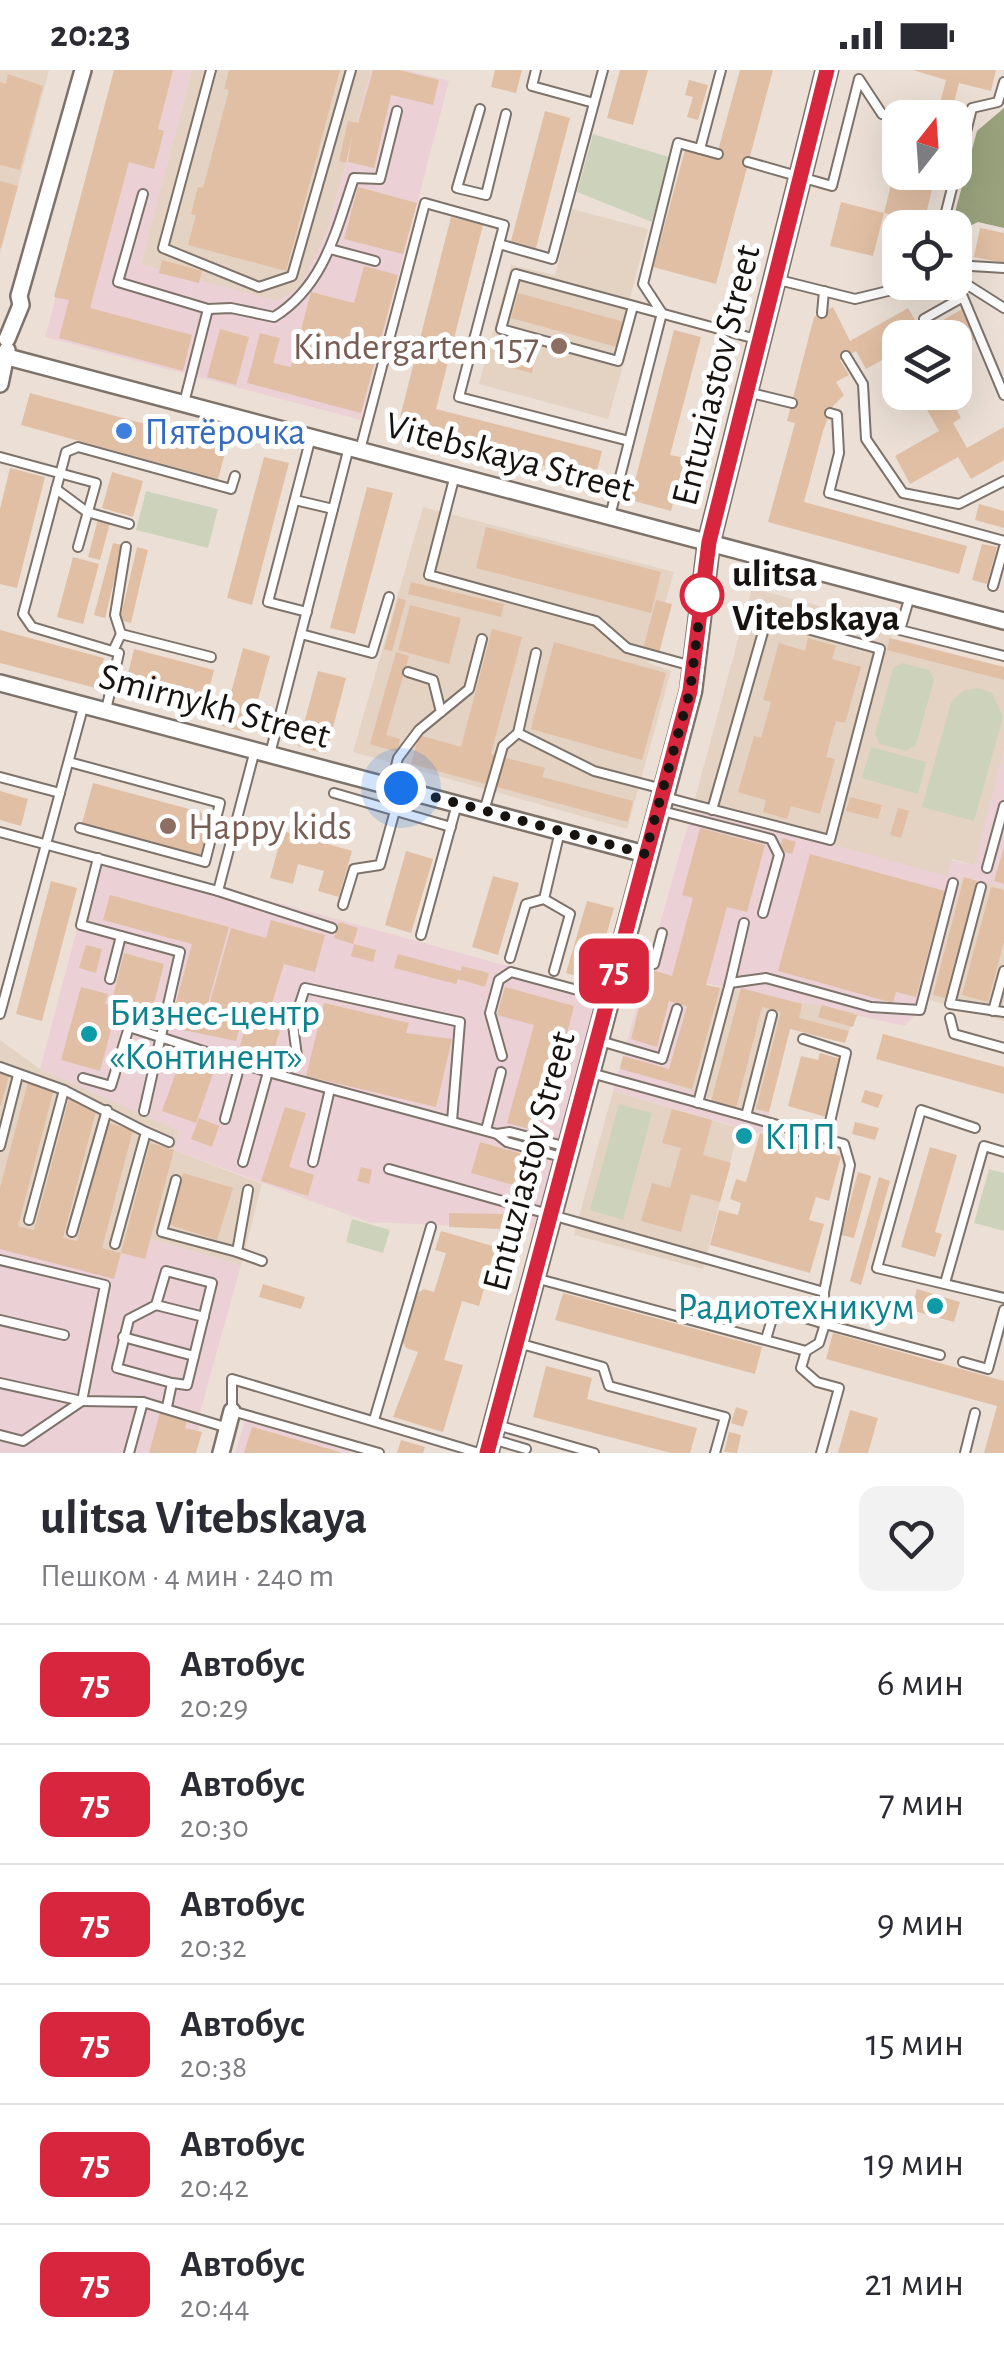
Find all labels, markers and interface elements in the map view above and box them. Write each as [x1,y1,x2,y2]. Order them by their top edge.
text: 20:23 [50,16,131,54]
north arrow [882,100,972,190]
map controls [882,100,972,410]
button: locate [882,210,972,300]
street label: Entuziastov Street [666,241,768,510]
button: layers [882,320,972,410]
place label: Kindergarten 157 [293,329,539,367]
marker: Kindergarten 157 [548,335,570,357]
street label: Vitebskaya Street [381,406,638,509]
place label: Пятёрочка [144,414,306,452]
marker: Пятёрочка [113,420,135,442]
place label: ulitsa Vitebskaya [732,556,900,638]
marker: ulitsa Vitebskaya [681,574,723,616]
street label: Smirnykh Street [95,658,334,756]
your location [376,763,426,813]
place label: Happy kids [188,809,352,847]
marker: Happy kids [157,815,179,837]
line badge: 75 [569,938,659,1004]
text: 75 [599,954,629,989]
place label: Бизнес-центр «Континент» [109,995,320,1077]
marker: Бизнес-центр «Континент» [78,1023,100,1045]
street label: Entuziastov Street [477,1028,583,1295]
place label: КПП [764,1119,836,1157]
marker: КПП [733,1125,755,1147]
place label: Радиотехникум [677,1289,915,1327]
marker: Радиотехникум [924,1295,946,1317]
button: heart [859,1486,964,1591]
text: ulitsa Vitebskaya [40,1495,367,1543]
text: Пешком · 4 мин · 240 m [40,1560,334,1592]
text: Автобус [180,1646,305,1684]
text: 6 мин [877,1665,964,1703]
text: 75 [80,1667,110,1702]
text: 20:29 [180,1691,248,1723]
text: Автобус [180,1766,305,1804]
text: 7 мин [879,1785,964,1823]
text: 75 [80,1787,110,1822]
text: 20:30 [180,1811,249,1843]
text: Автобус [180,1886,305,1924]
text: 9 мин [877,1905,964,1943]
text: 75 [80,1907,110,1942]
text: 20:32 [180,1931,247,1963]
text: Автобус [180,2006,305,2044]
text: 15 мин [866,2025,964,2063]
text: 75 [80,2027,110,2062]
text: 20:38 [180,2051,247,2083]
text: Автобус [180,2126,305,2164]
text: 19 мин [864,2145,964,2183]
text: 75 [80,2147,110,2182]
text: 20:42 [180,2171,249,2203]
text: Автобус [180,2246,305,2284]
text: 21 мин [864,2265,964,2303]
text: 75 [80,2267,110,2302]
text: 20:44 [180,2291,250,2323]

